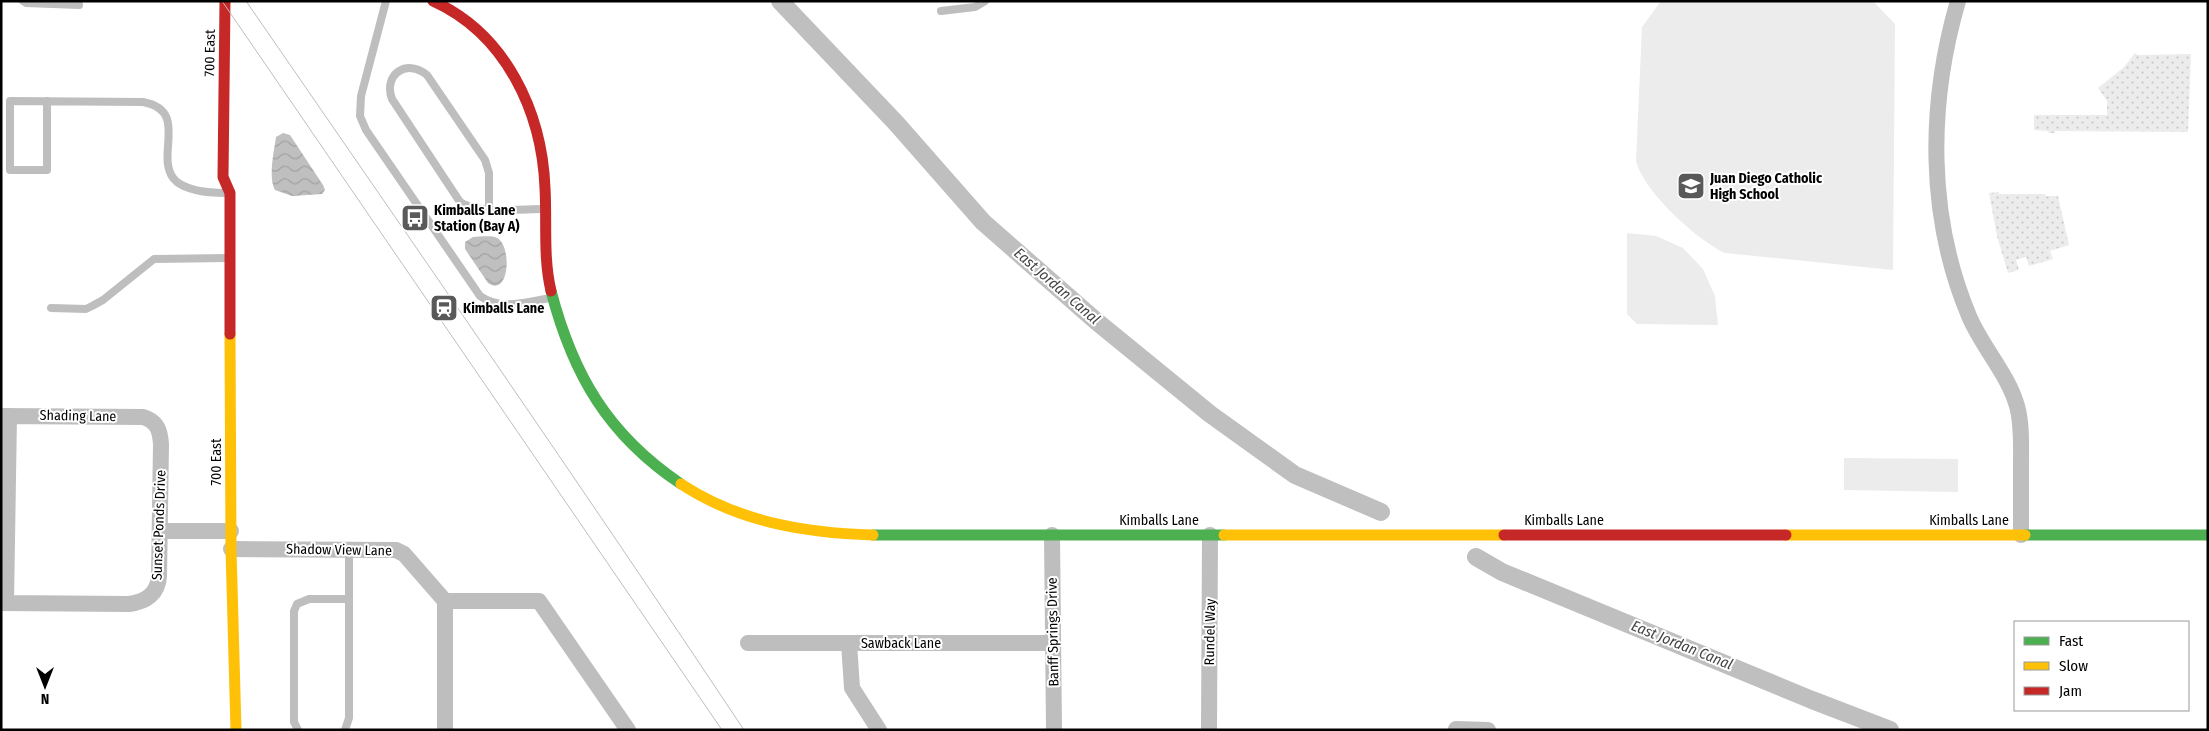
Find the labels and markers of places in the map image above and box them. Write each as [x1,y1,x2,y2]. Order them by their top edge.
place label: Juan Diego Catholic High School [1709,170,1823,203]
school or university icon: Juan Diego Catholic High School [1676,171,1706,201]
place label: Kimballs Lane Station (Bay A) [434,202,519,235]
bus stop icon: Kimballs Lane Station (Bay A) [400,203,430,233]
station icon: Kimballs Lane [429,293,459,323]
place label: Kimballs Lane [463,300,544,317]

